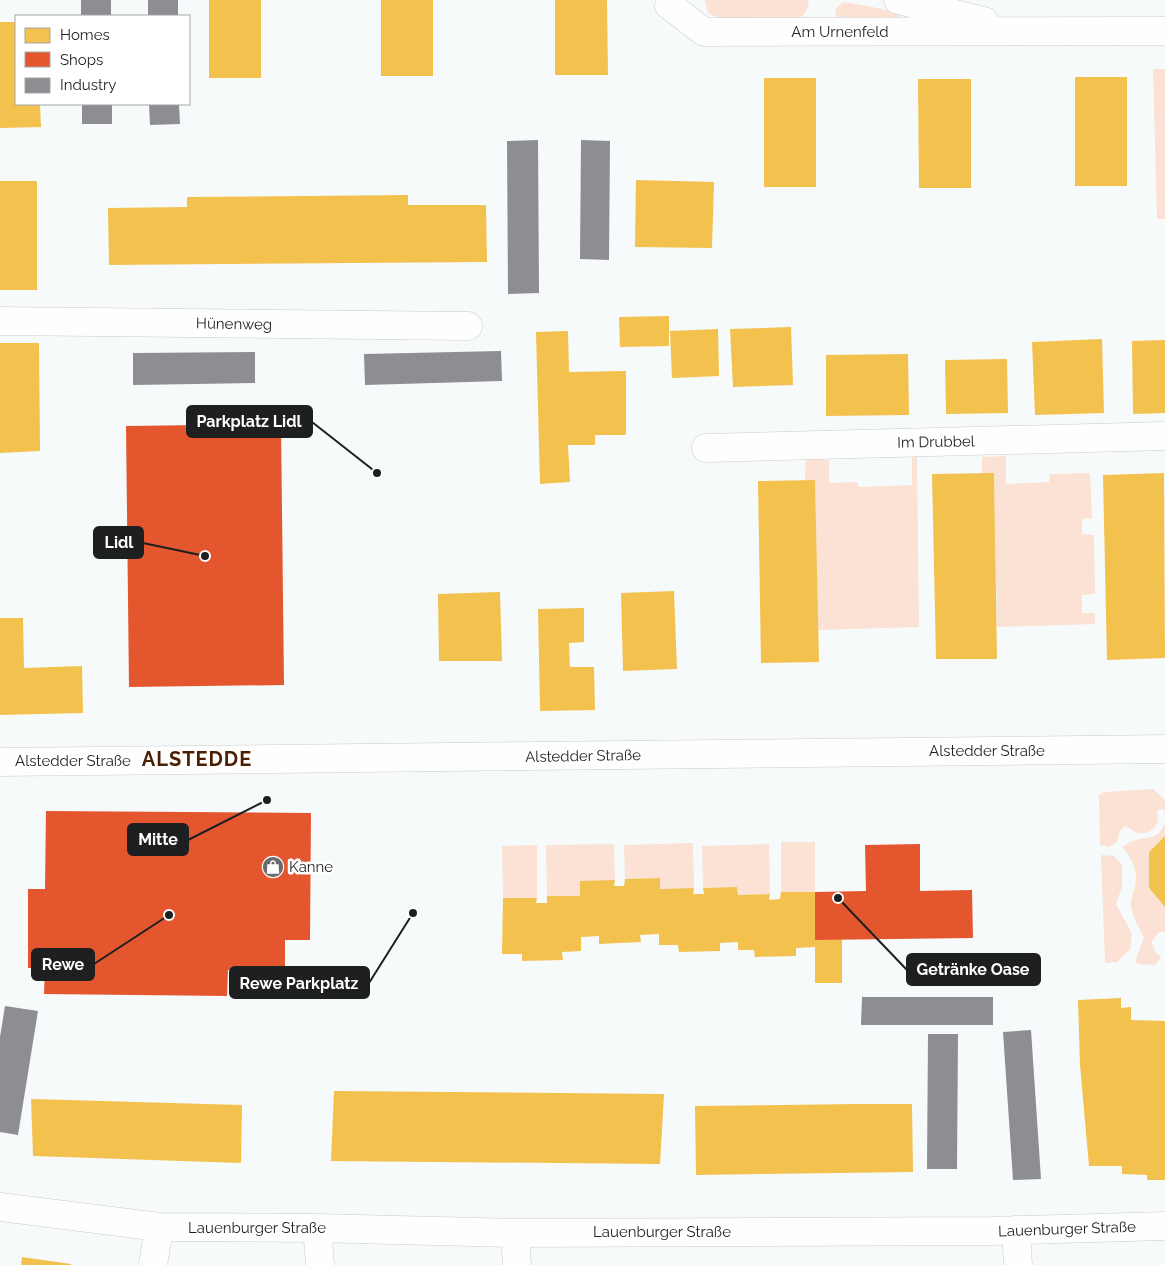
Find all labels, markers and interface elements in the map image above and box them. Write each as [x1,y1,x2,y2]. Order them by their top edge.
legend [15,15,190,105]
street label: Am Urnenfeld [791,23,889,41]
text: Homes [60,26,110,44]
text: Shops [60,51,103,69]
text: Industry [60,76,116,94]
street label: Hünenweg [196,314,272,334]
callout: Parkplatz Lidl [187,406,312,437]
text: Parkplatz Lidl [196,412,303,431]
street label: Im Drubbel [897,432,976,452]
callout: Lidl [94,527,143,558]
text: Lidl [105,533,134,552]
street label: Alstedder Straße [929,742,1045,760]
street label: Alstedder Straße [525,746,641,766]
district label: ALSTEDDE [142,747,252,771]
street label: Alstedder Straße [15,752,131,770]
callout: Mitte [128,824,188,855]
text: Mitte [138,830,178,849]
shop icon: Kanne [261,855,285,879]
place label: Kanne [289,858,333,876]
callout: Rewe [32,949,94,980]
callout: Getränke Oase [907,954,1040,985]
text: Rewe [42,955,85,974]
text: Getränke Oase [917,960,1030,979]
callout: Rewe Parkplatz [230,967,369,998]
text: Rewe Parkplatz [240,974,358,993]
street label: Lauenburger Straße [998,1218,1136,1240]
street label: Lauenburger Straße [188,1219,326,1237]
street label: Lauenburger Straße [593,1223,731,1241]

